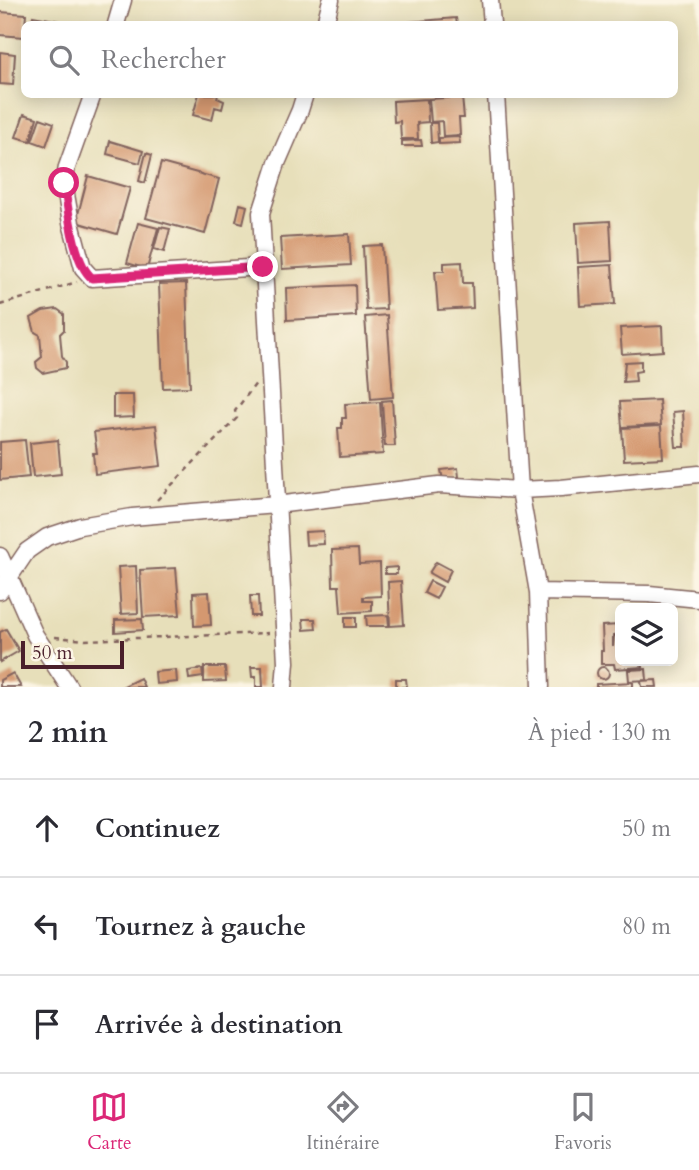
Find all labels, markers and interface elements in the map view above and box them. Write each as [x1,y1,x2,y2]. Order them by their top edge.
search box [21,21,678,98]
icon: search [45,41,83,79]
text: Rechercher [101,42,226,77]
route start [48,167,79,198]
route end [247,251,278,282]
map controls [615,603,678,666]
button: layers [615,603,678,666]
scale bar [21,638,124,670]
text: 50 m [32,640,73,666]
text: 2 min [28,712,108,753]
text: À pied · 130 m [528,717,671,748]
icon: ahead [28,809,66,847]
text: Continuez [95,811,220,846]
text: 50 m [622,813,671,844]
icon: left [28,907,66,945]
text: Tournez à gauche [95,909,306,944]
text: 80 m [622,911,671,942]
icon: arrive [28,1005,66,1043]
text: Arrivée à destination [95,1007,343,1042]
tab: Carte [87,1088,132,1156]
tab: Itinéraire [306,1088,380,1156]
tab: Favoris [554,1088,612,1156]

